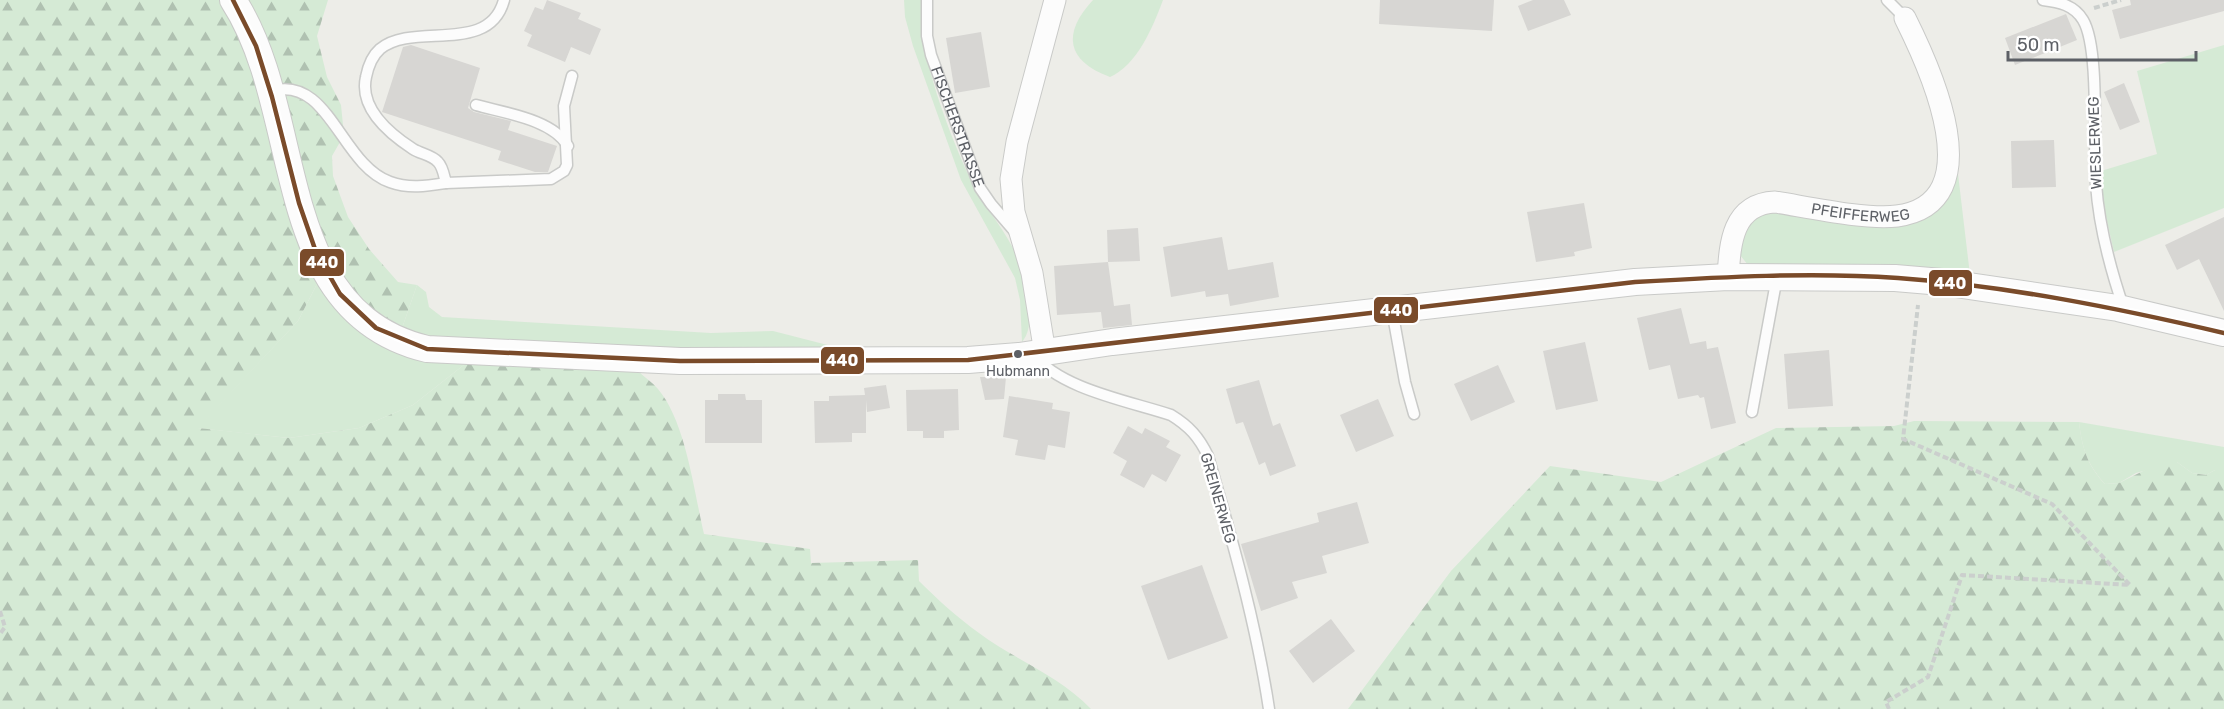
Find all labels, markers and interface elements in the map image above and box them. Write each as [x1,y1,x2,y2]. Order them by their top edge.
scale bar [2008,24,2196,62]
text: 50 m [2017,34,2060,56]
street label: FISCHERSTRASSE [927,64,988,190]
street label: WIESLERWEG [2084,96,2106,190]
street label: PFEIFFERWEG [1810,199,1912,226]
line badge: 440 [299,248,345,277]
text: 440 [306,253,338,272]
line badge: 440 [1928,269,1973,297]
text: 440 [1934,274,1966,293]
line badge: 440 [1373,296,1419,324]
text: 440 [1380,301,1412,320]
line badge: 440 [820,346,865,375]
marker: Hubmann [1012,348,1024,360]
text: 440 [826,351,858,370]
place label: Hubmann [986,363,1050,380]
street label: GREINERWEG [1196,451,1240,545]

